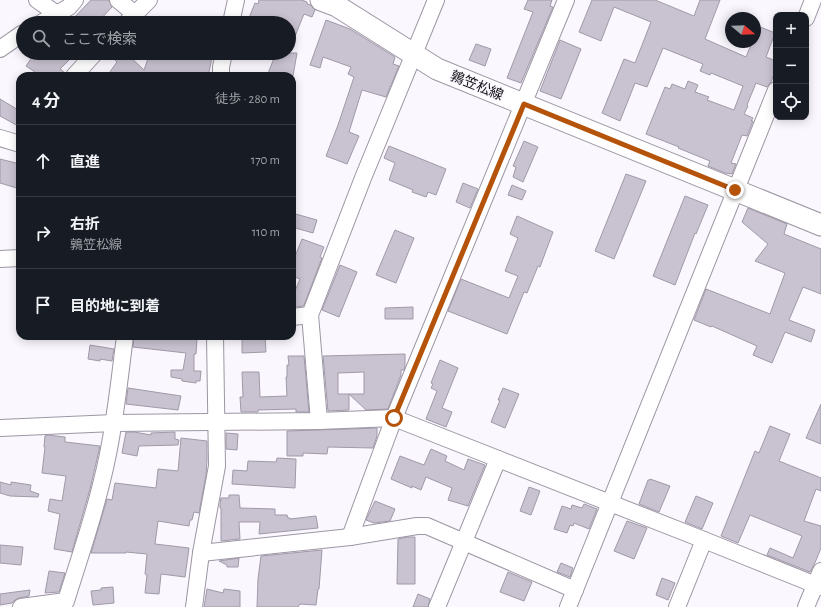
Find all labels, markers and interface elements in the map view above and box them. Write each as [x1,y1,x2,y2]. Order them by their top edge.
north arrow [725,12,761,48]
map controls [773,12,809,120]
button: + [773,12,809,48]
search box [16,16,296,60]
icon: search [30,27,52,49]
text: ここで検索 [62,32,137,47]
button: − [773,48,809,84]
street label: 鶉笠松線 [448,68,506,103]
button: locate [773,84,809,120]
text: 4 分 [32,92,60,109]
text: 徒歩 · 280 m [215,93,280,106]
icon: ahead [32,150,54,172]
text: 170 m [251,154,280,167]
text: 直進 [70,155,100,170]
route end [726,181,744,199]
text: 右折 [70,217,100,232]
icon: right [32,222,54,244]
text: 110 m [252,226,280,239]
text: 鶉笠松線 [70,239,122,252]
icon: arrive [32,294,54,316]
text: 目的地に到着 [70,299,160,314]
route start [385,409,403,427]

